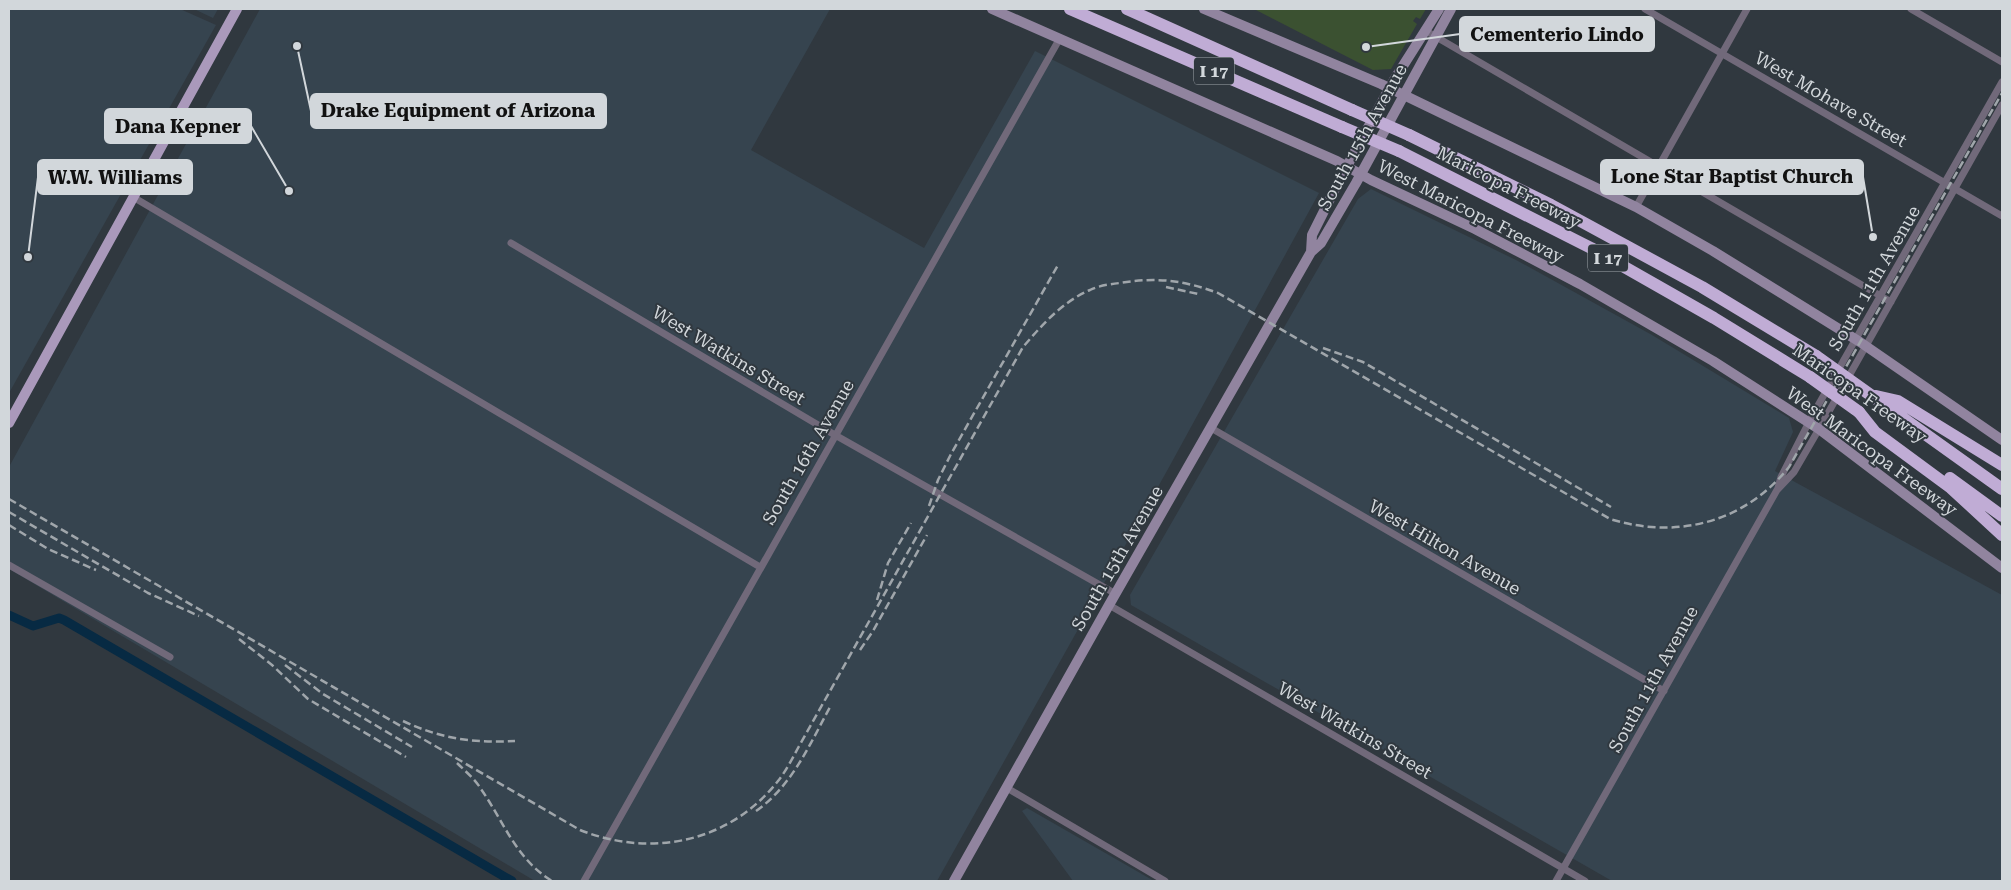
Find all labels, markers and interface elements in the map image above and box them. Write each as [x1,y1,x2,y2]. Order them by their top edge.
callout: Cementerio Lindo [1460,17,1654,51]
text: Cementerio Lindo [1470,23,1644,46]
street label: West Mohave Street [1751,47,1911,151]
road number: I 17 [1194,58,1234,84]
street label: South 15th Avenue [1313,60,1411,214]
callout: Drake Equipment of Arizona [311,94,606,128]
text: Drake Equipment of Arizona [321,99,595,122]
callout: Dana Kepner [105,109,251,143]
text: Dana Kepner [115,115,241,138]
street label: Maricopa Freeway [1433,142,1585,233]
street label: West Maricopa Freeway [1374,155,1568,267]
callout: W.W. Williams [38,160,192,194]
callout: Lone Star Baptist Church [1601,160,1863,194]
text: Lone Star Baptist Church [1611,165,1853,188]
text: W.W. Williams [48,166,182,189]
street label: South 11th Avenue [1824,202,1924,354]
road number: I 17 [1588,244,1628,272]
street label: West Watkins Street [649,301,809,409]
street label: Maricopa Freeway [1789,339,1931,447]
street label: South 16th Avenue [758,376,858,528]
street label: West Maricopa Freeway [1782,382,1962,520]
street label: South 15th Avenue [1067,482,1167,634]
street label: West Hilton Avenue [1365,495,1525,599]
street label: South 11th Avenue [1604,602,1702,756]
street label: West Watkins Street [1274,677,1436,783]

